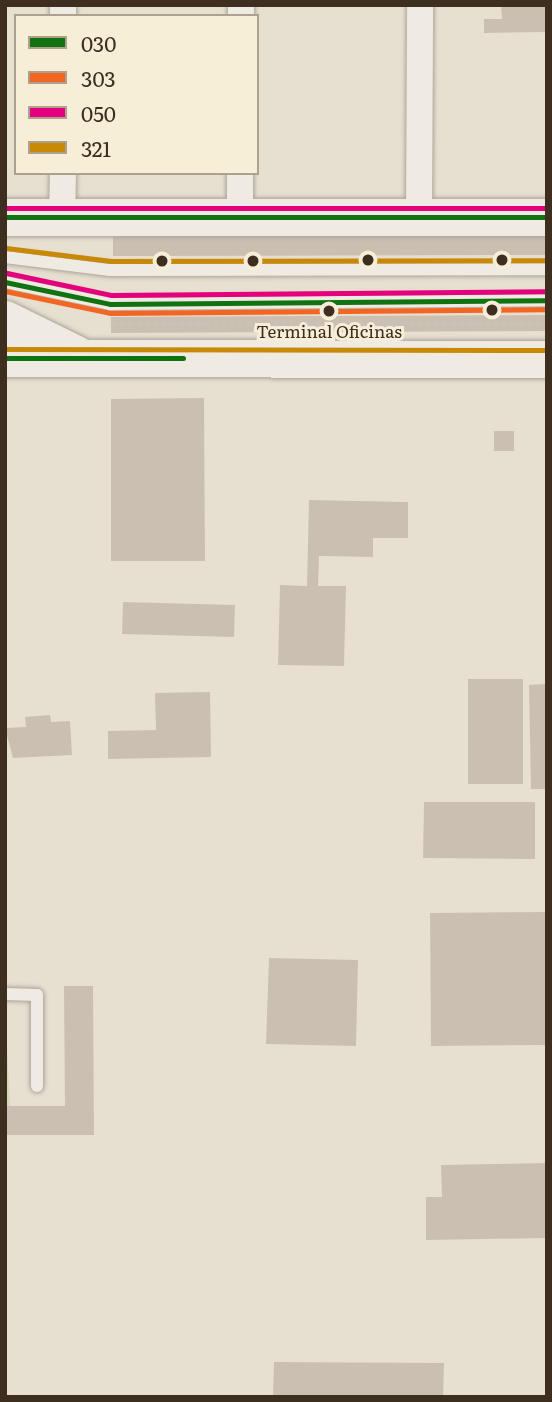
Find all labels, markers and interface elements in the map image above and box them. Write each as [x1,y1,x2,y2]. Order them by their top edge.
legend [14,14,259,175]
text: 030 [81,27,116,58]
text: 303 [81,62,116,93]
text: 050 [81,97,116,128]
text: 321 [81,132,111,163]
unlabelled marker [361,253,375,267]
unlabelled marker [495,253,509,267]
unlabelled marker [155,254,169,268]
unlabelled marker [246,254,260,268]
unlabelled marker [485,303,499,317]
marker: Terminal Oficinas [322,304,336,318]
place label: Terminal Oficinas [256,321,402,341]

